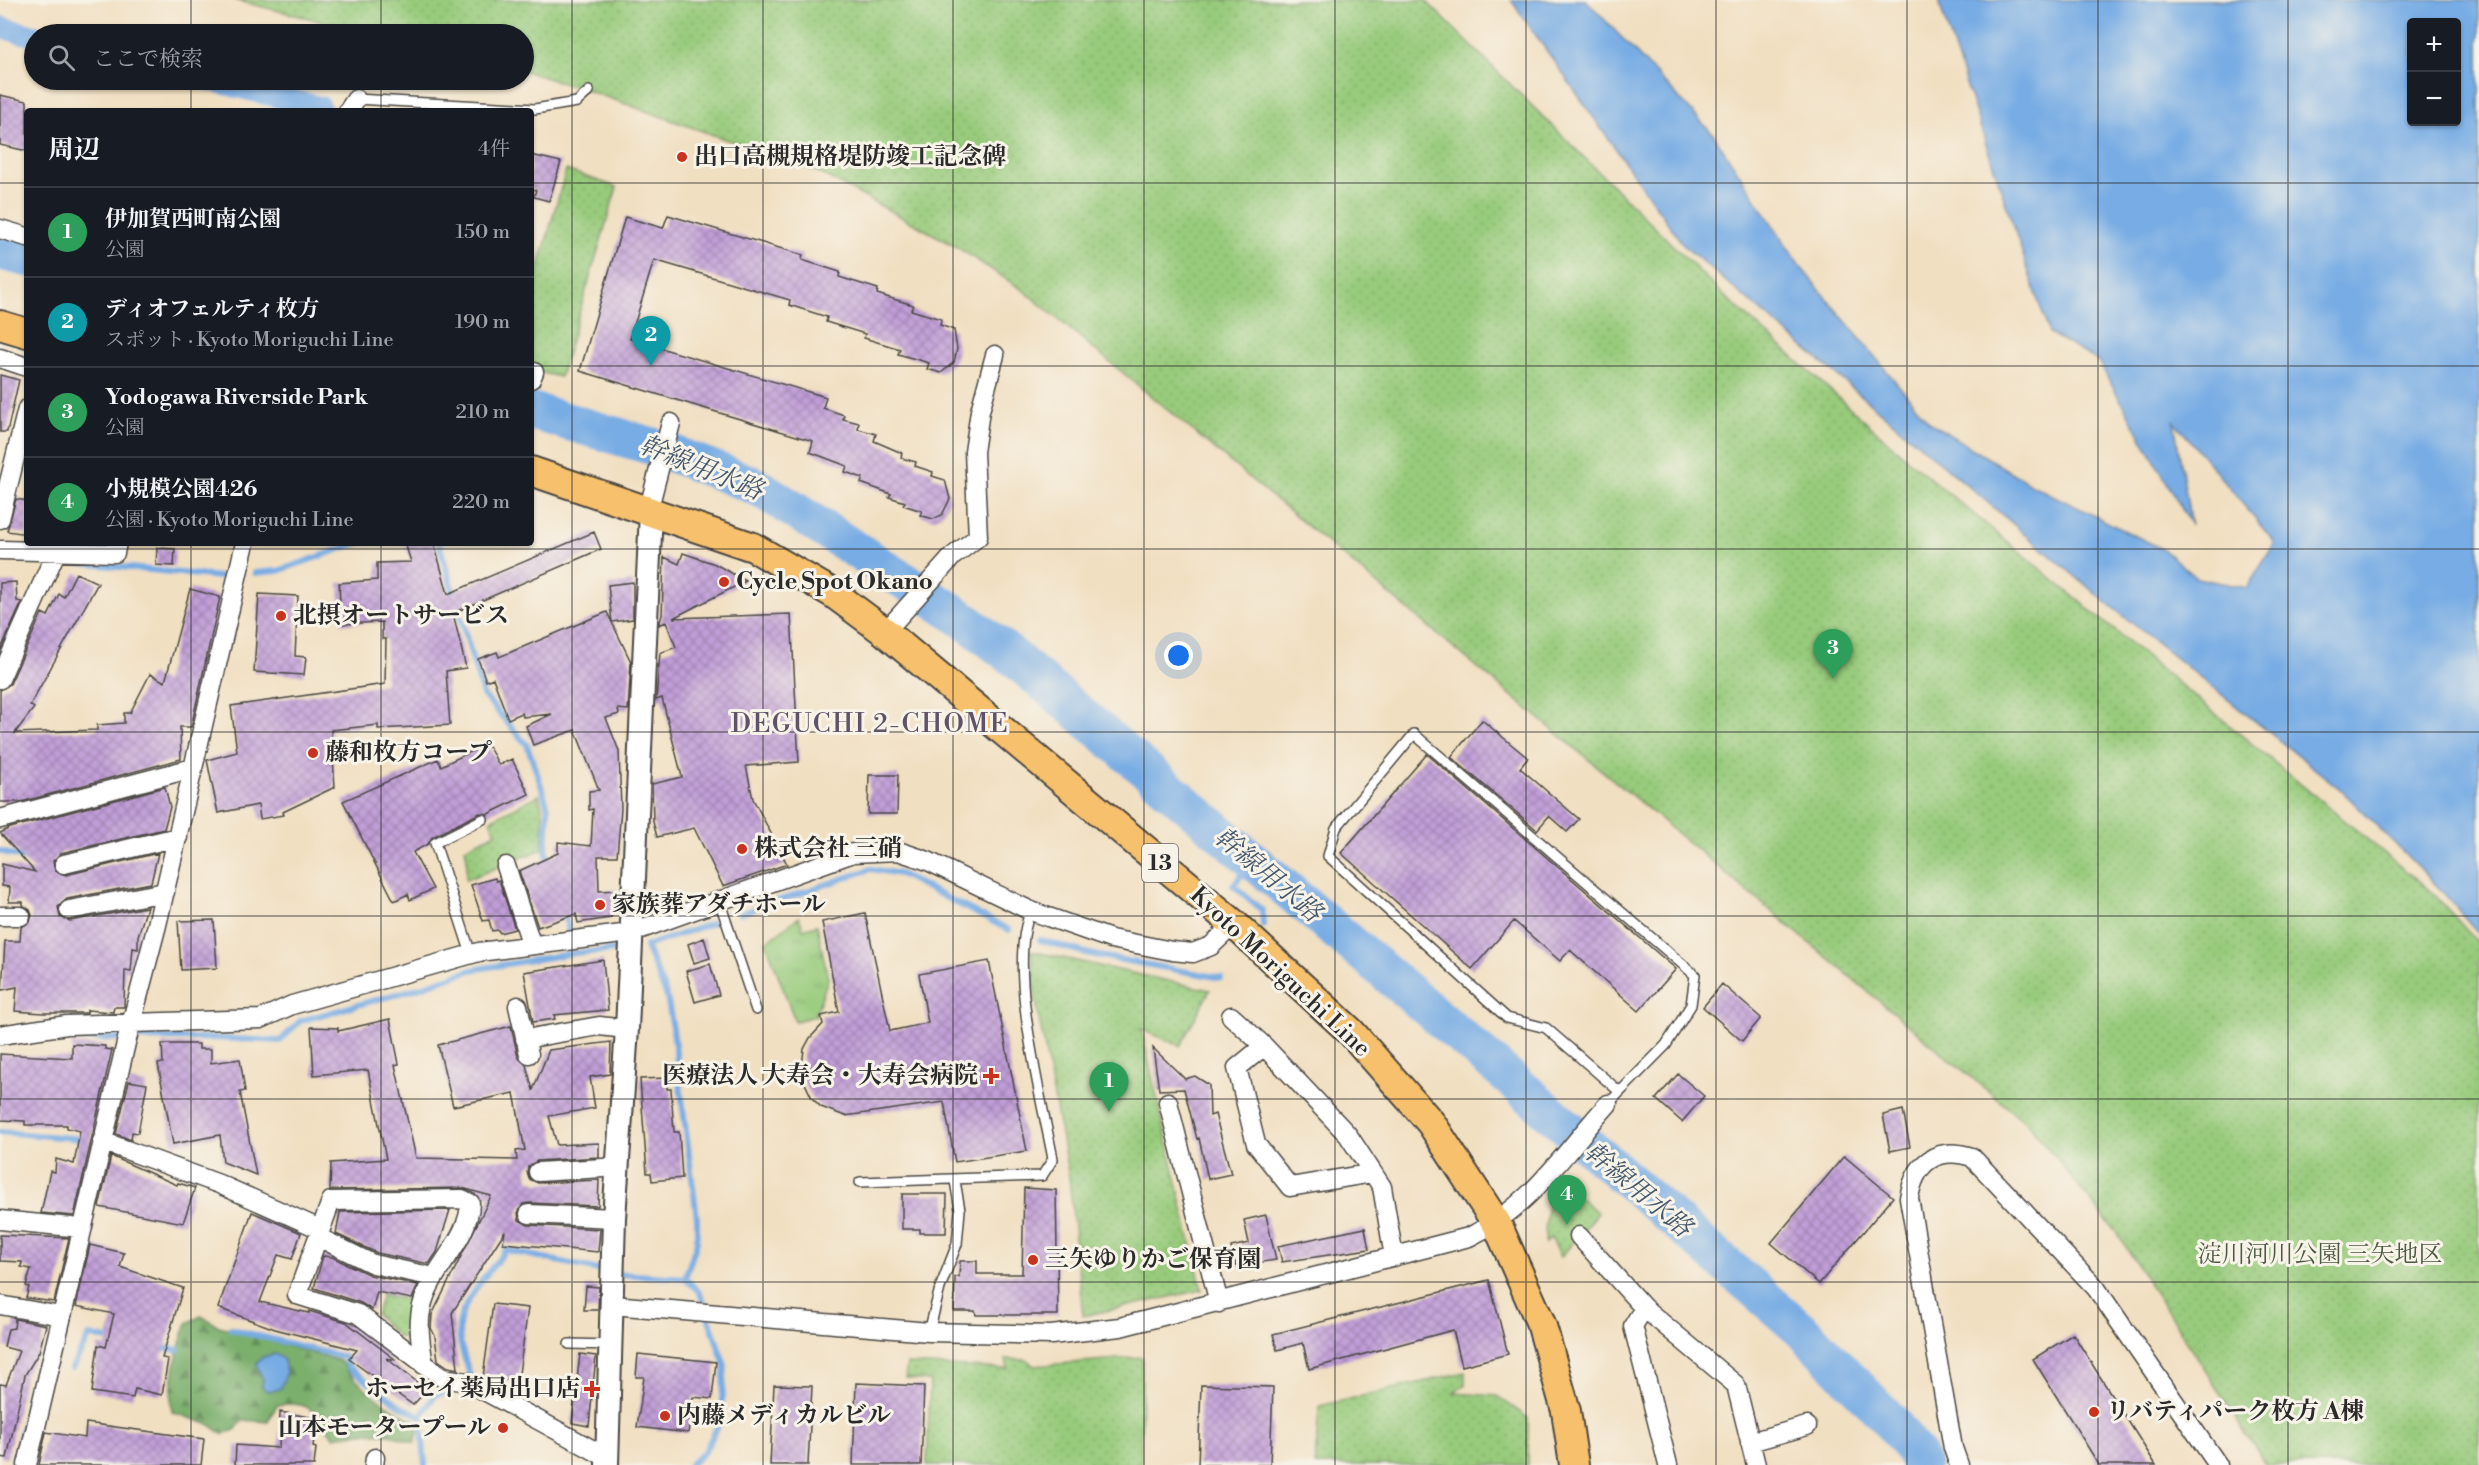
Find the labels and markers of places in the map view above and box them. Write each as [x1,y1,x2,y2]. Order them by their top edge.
place label: 出口高槻規格堤防竣工記念碑 [694,142,1006,172]
marker: 出口高槻規格堤防竣工記念碑 [675,150,689,164]
pin: 2 [632,316,670,366]
place label: Cycle Spot Okano [736,567,933,597]
marker: Cycle Spot Okano [717,575,731,589]
place label: 北摂オートサービス [293,601,509,631]
marker: 北摂オートサービス [274,609,288,623]
pin: 3 [1814,630,1852,679]
place label: 藤和枚方コープ [325,738,493,768]
marker: 藤和枚方コープ [306,746,320,760]
place label: 株式会社 三硝 [754,834,902,864]
marker: 株式会社 三硝 [735,842,749,856]
place label: 家族葬アダチホール [612,890,826,920]
marker: 家族葬アダチホール [593,898,607,912]
place label: 医療法人 大寿会・大寿会病院 [662,1061,978,1091]
pin: 1 [1090,1062,1128,1112]
marker: 医療法人 大寿会・大寿会病院 [982,1067,1000,1085]
pin: 4 [1548,1176,1586,1225]
place label: 三矢ゆりかご保育園 [1045,1245,1261,1275]
marker: 三矢ゆりかご保育園 [1026,1253,1040,1267]
place label: ホーセイ薬局出口店 [365,1374,580,1404]
marker: ホーセイ薬局出口店 [585,1382,599,1396]
place label: リバティパーク枚方 A棟 [2106,1397,2364,1427]
place label: 内藤メディカルビル [677,1401,891,1431]
marker: リバティパーク枚方 A棟 [2087,1405,2101,1419]
marker: 内藤メディカルビル [658,1409,672,1423]
place label: 山本モータープール [278,1413,491,1443]
marker: 山本モータープール [496,1421,510,1435]

